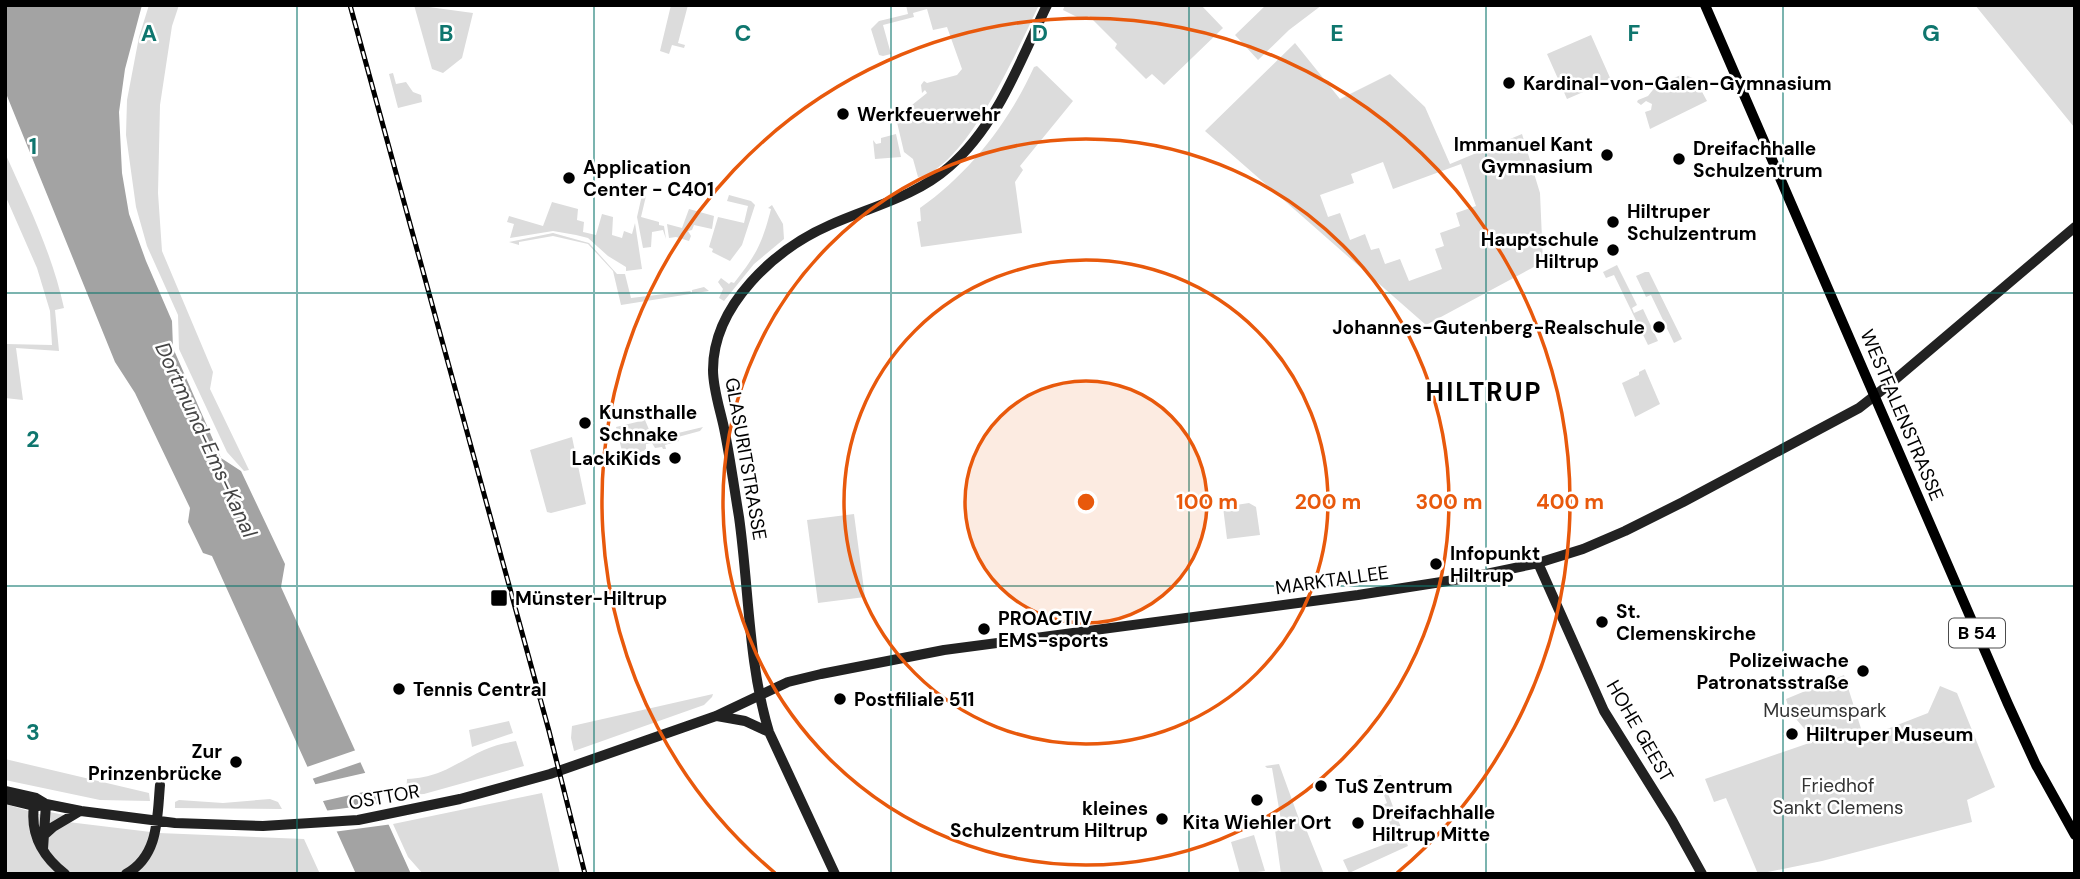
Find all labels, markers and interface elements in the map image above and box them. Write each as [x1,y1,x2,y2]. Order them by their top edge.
text: A [141,18,157,48]
text: B [439,18,453,48]
text: C [735,18,751,48]
text: D [1032,18,1048,48]
text: E [1330,18,1344,48]
text: F [1628,18,1641,48]
text: G [1922,18,1940,48]
place label: Kardinal-von-Galen-Gymnasium [1523,71,1832,96]
marker: Kardinal-von-Galen-Gymnasium [1501,75,1517,91]
place label: Werkfeuerwehr [857,102,1001,127]
marker: Werkfeuerwehr [835,106,851,122]
text: 1 [29,131,37,161]
place label: Immanuel Kant Gymnasium [1454,132,1593,179]
place label: Dreifachhalle Schulzentrum [1693,136,1823,183]
marker: Immanuel Kant Gymnasium [1599,147,1615,163]
marker: Dreifachhalle Schulzentrum [1671,151,1687,167]
place label: Application Center - C401 [583,155,714,202]
marker: Application Center - C401 [561,170,577,186]
place label: Hiltruper Schulzentrum [1627,199,1757,246]
marker: Hiltruper Schulzentrum [1605,214,1621,230]
place label: Hauptschule Hiltrup [1481,227,1599,274]
marker: Hauptschule Hiltrup [1605,242,1621,258]
place label: Johannes-Gutenberg-Realschule [1332,315,1645,340]
marker: Johannes-Gutenberg-Realschule [1651,319,1667,335]
street label: WESTFALENSTRASSE [1855,326,1949,504]
water label: Dortmund-Ems-Kanal [148,338,264,543]
district label: HILTRUP [1426,375,1542,409]
street label: GLASURITSTRASSE [719,376,773,542]
place label: Kunsthalle Schnake [599,400,697,447]
marker: Kunsthalle Schnake [577,415,593,431]
text: 2 [26,424,40,454]
place label: LackiKids [571,446,661,471]
marker: LackiKids [667,450,683,466]
text: 100 m [1176,488,1238,516]
text: 200 m [1295,488,1361,516]
text: 300 m [1416,488,1482,516]
text: 400 m [1536,488,1604,516]
centre of rings [1074,490,1098,514]
place label: Infopunkt Hiltrup [1450,541,1540,588]
marker: Infopunkt Hiltrup [1428,556,1444,572]
street label: MARKTALLEE [1274,560,1390,600]
place label: Münster-Hiltrup [515,586,667,611]
marker: Münster-Hiltrup [489,588,509,608]
place label: St. Clemenskirche [1616,599,1756,646]
place label: PROACTIV EMS-sports [998,606,1109,653]
marker: St. Clemenskirche [1594,614,1610,630]
road number: B 54 [1949,618,2005,648]
marker: PROACTIV EMS-sports [976,621,992,637]
place label: Polizeiwache Patronatsstraße [1697,648,1849,695]
marker: Polizeiwache Patronatsstraße [1855,663,1871,679]
street label: HOHE GEEST [1601,676,1679,787]
place label: Tennis Central [413,677,547,702]
marker: Tennis Central [391,681,407,697]
place label: Postfiliale 511 [854,687,974,712]
marker: Postfiliale 511 [832,691,848,707]
park label: Museumspark [1763,698,1887,723]
text: 3 [26,717,40,747]
place label: Hiltruper Museum [1806,722,1973,747]
marker: Hiltruper Museum [1784,726,1800,742]
place label: Zur Prinzenbrücke [88,739,222,786]
marker: Zur Prinzenbrücke [228,754,244,770]
park label: Friedhof Sankt Clemens [1772,773,1904,820]
place label: TuS Zentrum [1335,774,1453,799]
street label: OSTTOR [346,778,422,816]
marker: TuS Zentrum [1313,778,1329,794]
marker: Kita Wiehler Ort [1249,792,1265,808]
place label: kleines Schulzentrum Hiltrup [950,796,1148,843]
place label: Dreifachhalle Hiltrup Mitte [1372,800,1495,847]
place label: Kita Wiehler Ort [1183,810,1331,835]
marker: kleines Schulzentrum Hiltrup [1154,811,1170,827]
marker: Dreifachhalle Hiltrup Mitte [1350,815,1366,831]

